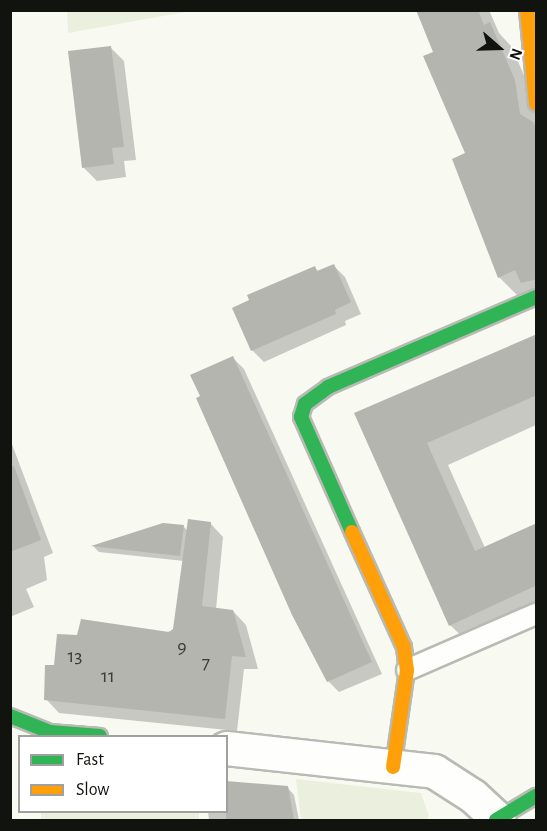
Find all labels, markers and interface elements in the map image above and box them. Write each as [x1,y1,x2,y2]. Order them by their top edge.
north arrow [469,18,529,78]
text: N [506,46,525,62]
house number: 9 [177,635,187,659]
house number: 13 [67,644,83,668]
house number: 7 [202,651,210,675]
house number: 11 [101,664,115,688]
legend [18,735,228,813]
text: Fast [76,751,104,769]
text: Slow [76,781,109,799]

